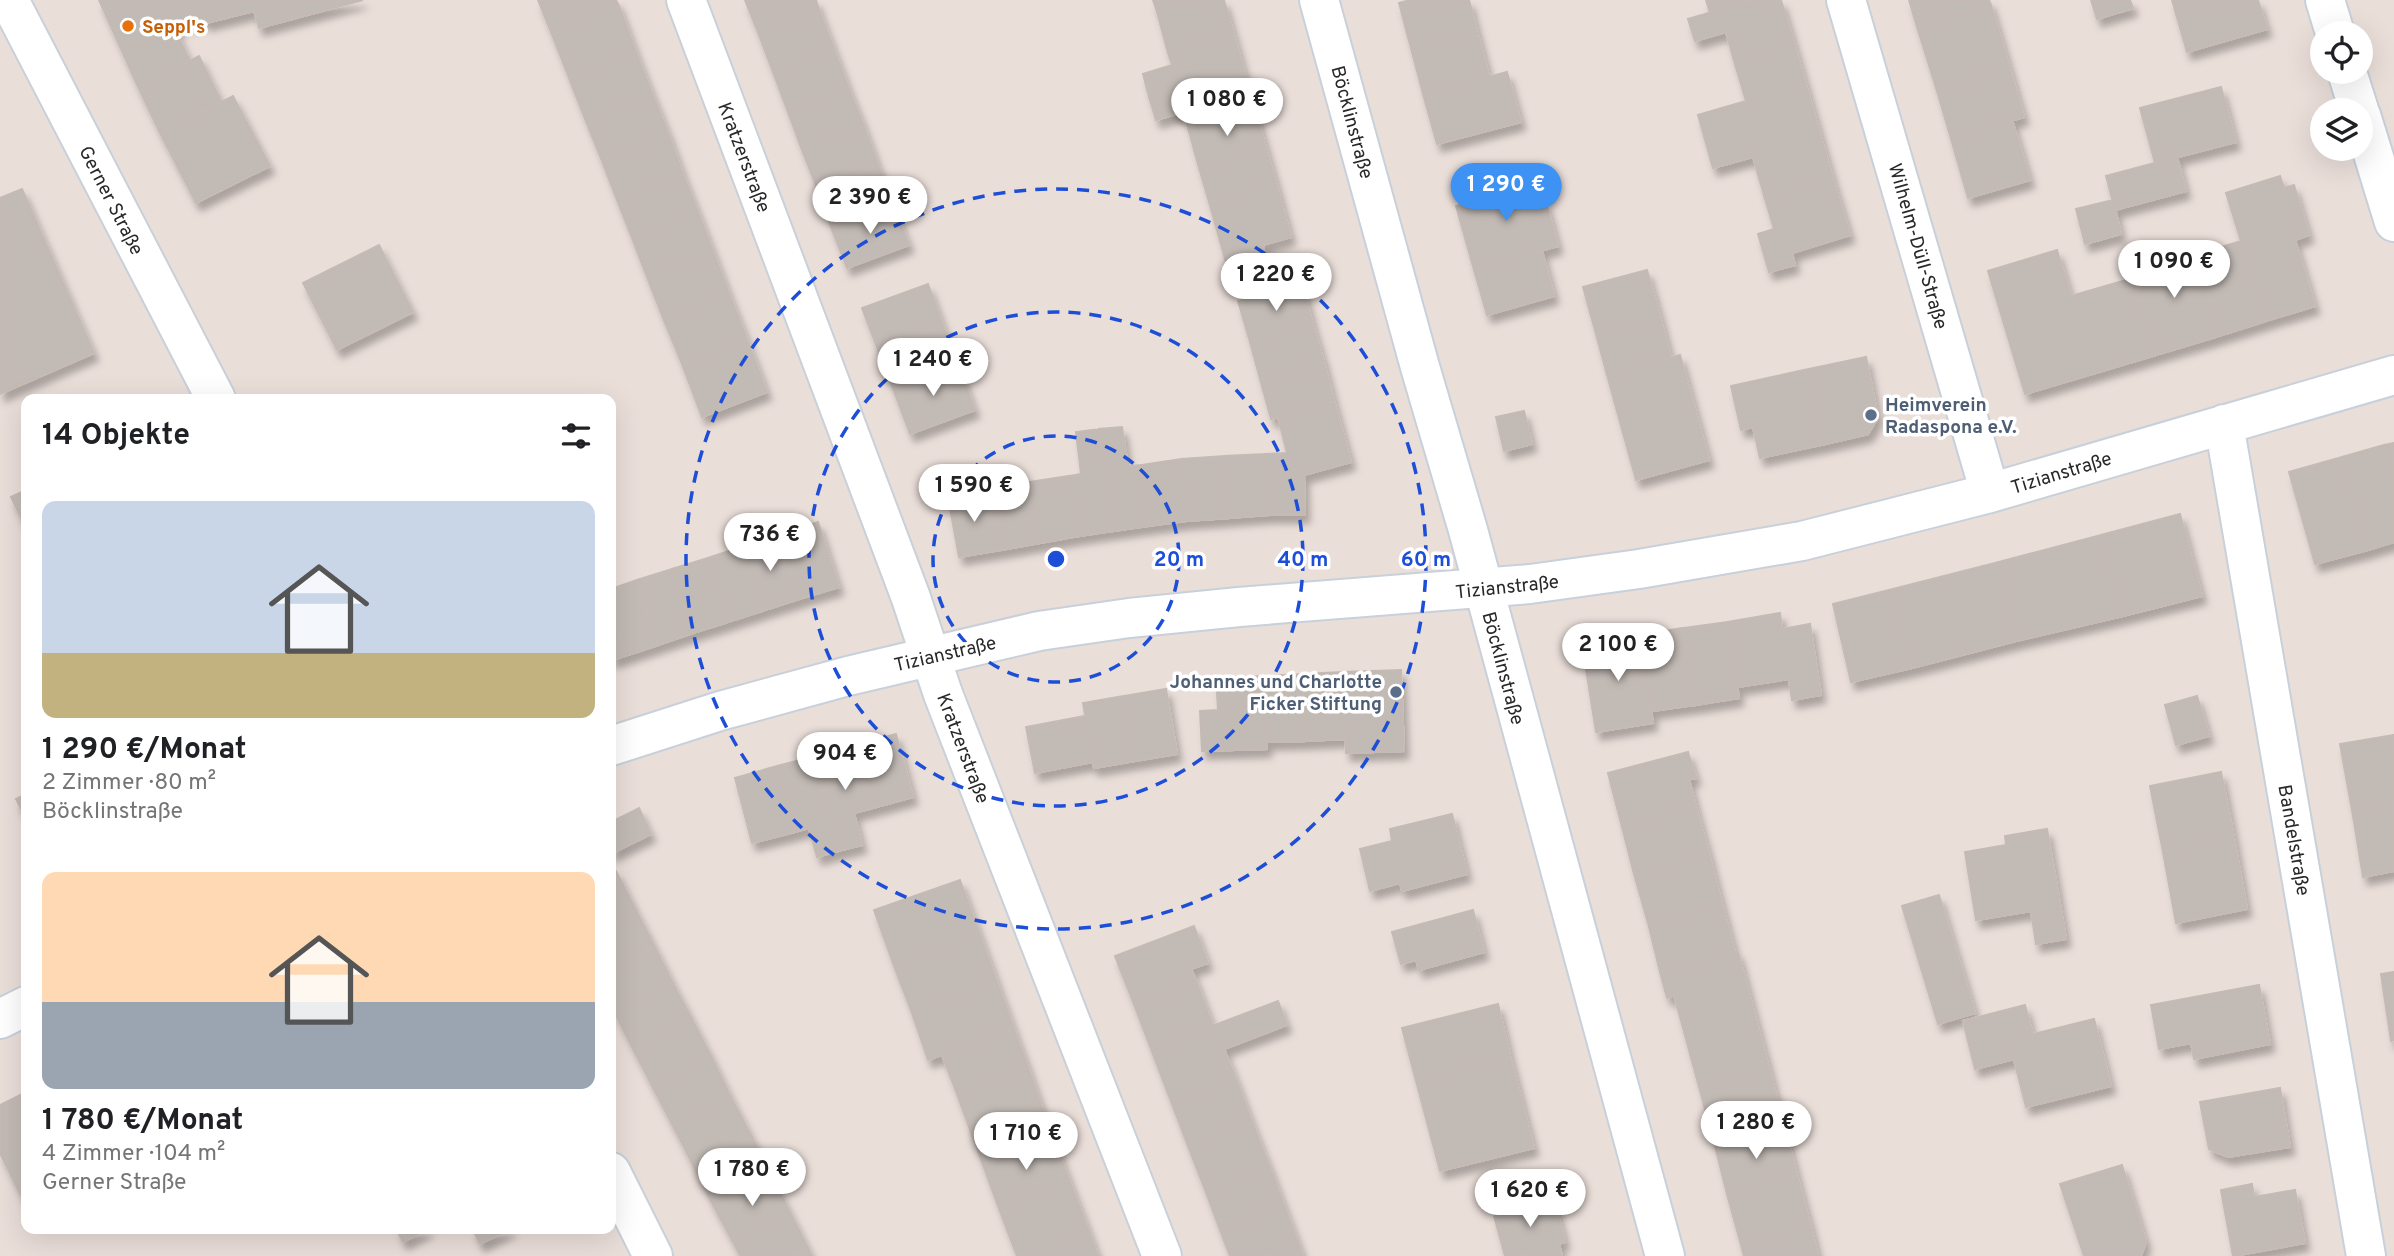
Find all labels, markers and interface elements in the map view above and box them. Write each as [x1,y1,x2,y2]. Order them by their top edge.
place label: Seppl's [142,16,205,40]
marker: Seppl's [120,18,136,34]
map controls [2310,21,2373,161]
button: locate [2310,21,2373,84]
street label: Böcklinstraße [1324,63,1378,182]
pin: 1 080 € [1162,78,1292,138]
text: 1 080 € [1187,86,1267,115]
button: layers [2310,98,2373,161]
street label: Kratzerstraße [711,99,775,216]
street label: Gerner Straße [72,142,148,260]
street label: Wilhelm-Düll-Straße [1882,161,1952,332]
pin: 1 290 € [1441,164,1571,223]
text: 1 290 € [1467,171,1545,200]
pin: 2 390 € [805,176,935,236]
text: 2 390 € [828,184,912,213]
pin: 1 090 € [2109,240,2239,300]
text: 1 090 € [2134,248,2214,277]
pin: 1 220 € [1211,254,1341,313]
text: 1 220 € [1237,261,1315,290]
pin: 1 240 € [868,338,998,398]
text: 1 240 € [893,346,973,375]
place label: Heimverein Radaspona e.V. [1885,394,2017,440]
marker: Heimverein Radaspona e.V. [1863,407,1879,423]
icon: filters [557,417,595,455]
text: 14 Objekte [42,418,190,455]
street label: Tizianstraße [2008,447,2115,501]
pin: 1 590 € [909,464,1039,524]
text: 1 590 € [935,472,1013,501]
pin: 736 € [721,514,819,573]
text: 736 € [740,521,800,550]
icon: home [256,546,382,672]
centre of rings [1044,547,1068,571]
text: 20 m [1154,547,1204,574]
text: 40 m [1278,547,1328,574]
text: 60 m [1401,547,1451,574]
street label: Tizianstraße [1454,571,1560,605]
street label: Böcklinstraße [1475,609,1529,728]
pin: 2 100 € [1553,624,1683,683]
text: 2 100 € [1578,631,1658,660]
street label: Tizianstraße [892,632,999,678]
place label: Johannes und Charlotte Ficker Stiftung [1170,671,1382,717]
marker: Johannes und Charlotte Ficker Stiftung [1388,684,1404,700]
street label: Kratzerstraße [930,690,994,807]
text: 1 290 €/Monat [42,732,246,769]
pin: 904 € [796,732,894,792]
text: 904 € [813,740,877,769]
text: 2 Zimmer · 80 m² [42,769,216,798]
street label: Bandelstraße [2271,783,2315,898]
text: Böcklinstraße [42,798,183,827]
icon: home [256,917,382,1043]
pin: 1 280 € [1691,1102,1821,1161]
text: 1 780 €/Monat [42,1103,243,1140]
text: 1 280 € [1717,1109,1795,1138]
pin: 1 710 € [961,1112,1091,1172]
text: 1 710 € [990,1120,1062,1149]
text: 4 Zimmer · 104 m² [42,1140,225,1169]
pin: 1 780 € [687,1148,817,1208]
text: 1 780 € [714,1156,790,1185]
text: Gerner Straße [42,1169,187,1198]
pin: 1 620 € [1465,1170,1595,1229]
text: 1 620 € [1491,1177,1569,1206]

